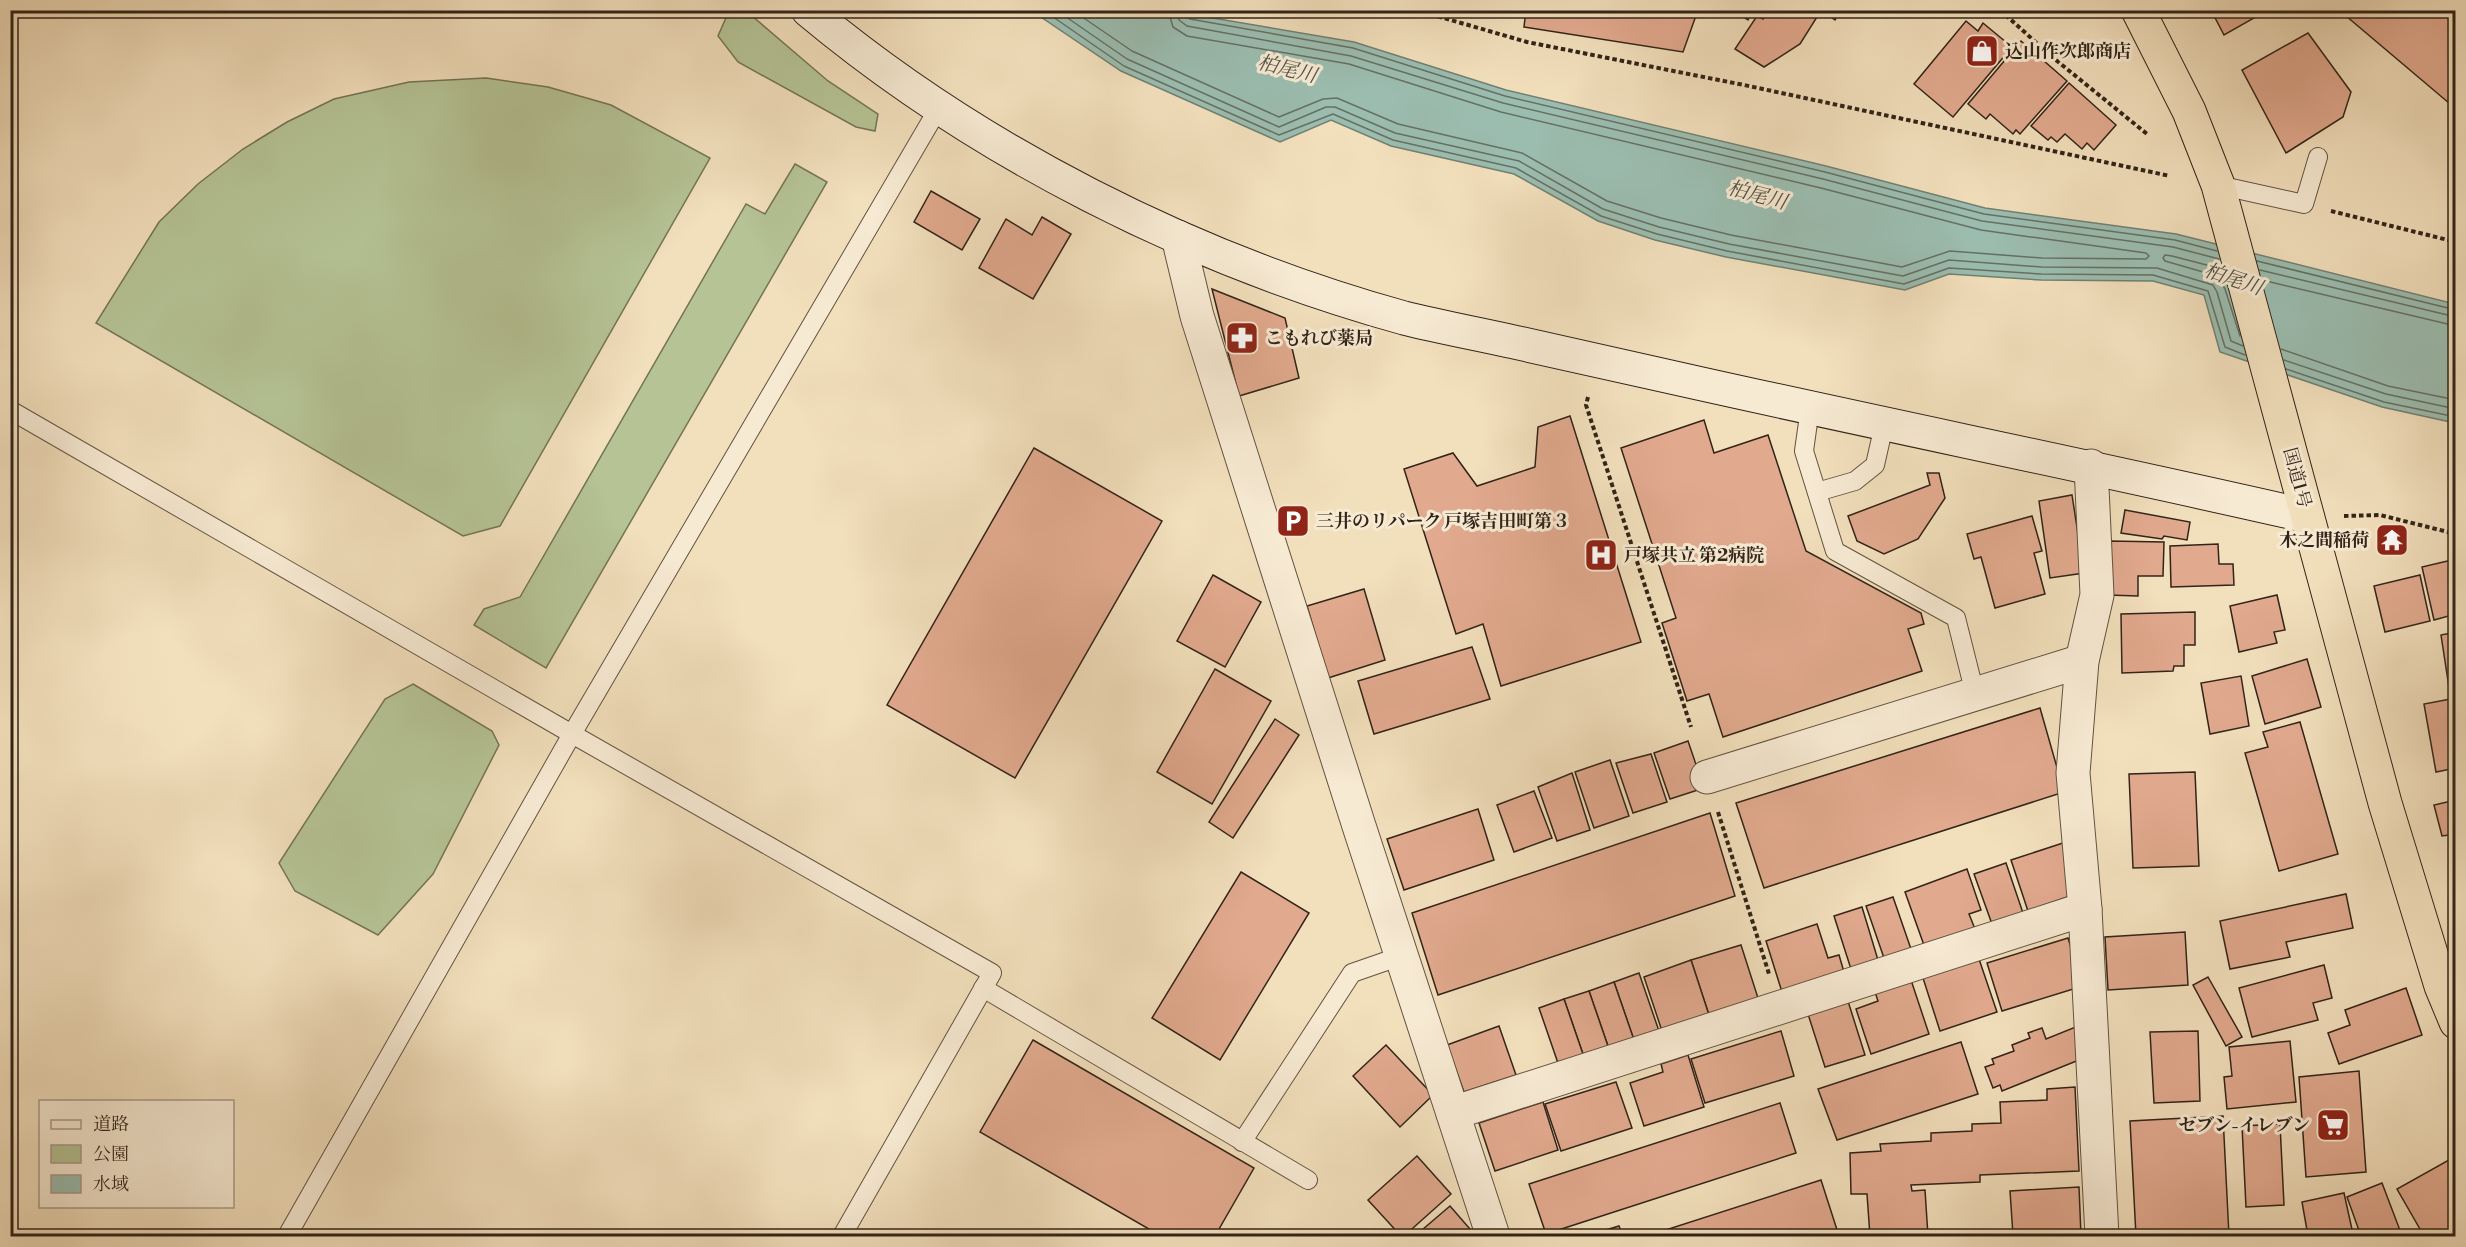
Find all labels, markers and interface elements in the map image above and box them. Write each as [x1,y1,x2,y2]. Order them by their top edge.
shop icon: 込山作次郎商店 [1964,33,2000,69]
place label: 込山作次郎商店 [2005,40,2131,63]
water label: 柏尾川 [1255,51,1321,90]
water label: 柏尾川 [1725,176,1791,216]
water label: 柏尾川 [2201,258,2267,302]
pharmacy icon: こもれび薬局 [1224,320,1260,356]
place label: こもれび薬局 [1265,327,1373,350]
street label: 国道1号 [2278,445,2316,511]
parking icon: 三井のリパーク 戸塚吉田町第３ [1275,503,1311,539]
place label: 三井のリパーク 戸塚吉田町第３ [1316,510,1570,533]
temple icon: 木之間稲荷 [2374,522,2410,558]
place label: 木之間稲荷 [2279,529,2369,552]
hospital icon: 戸塚共立 第2病院 [1583,537,1619,573]
place label: 戸塚共立 第2病院 [1624,544,1764,567]
legend [39,1100,234,1208]
supermarket icon: セブン-イレブン [2315,1107,2351,1143]
text: 道路 [93,1113,129,1136]
place label: セブン-イレブン [2178,1114,2310,1137]
text: 公園 [93,1143,129,1166]
text: 水域 [93,1173,129,1196]

